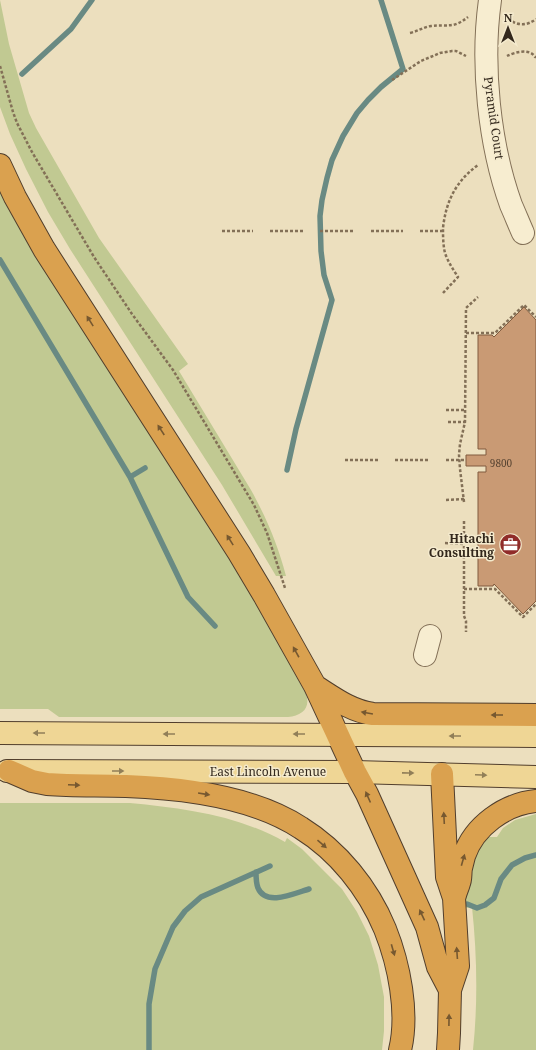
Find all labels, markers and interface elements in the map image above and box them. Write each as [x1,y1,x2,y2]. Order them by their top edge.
north arrow [488,8,528,48]
text: N [504,10,513,25]
street label: Pyramid Court [480,75,508,161]
one-way arrow [86,316,94,326]
one-way arrow [157,424,164,436]
house number: 9800 [490,456,513,470]
place label: Hitachi Consulting [429,530,495,561]
office icon: Hitachi Consulting [497,532,523,558]
one-way arrow [227,534,234,546]
one-way arrow [293,646,300,658]
one-way arrow [361,710,373,716]
one-way arrow [490,712,503,718]
one-way arrow [32,730,45,736]
one-way arrow [162,731,175,737]
one-way arrow [292,731,305,737]
one-way arrow [449,732,461,739]
street label: East Lincoln Avenue [210,763,326,780]
one-way arrow [112,768,125,774]
one-way arrow [402,770,415,776]
one-way arrow [475,772,488,778]
one-way arrow [68,782,81,788]
one-way arrow [364,790,370,802]
one-way arrow [197,791,210,797]
one-way arrow [441,811,447,824]
one-way arrow [317,839,327,848]
one-way arrow [460,854,466,866]
one-way arrow [419,909,425,921]
one-way arrow [390,945,396,957]
one-way arrow [454,946,460,959]
one-way arrow [446,1014,453,1026]

